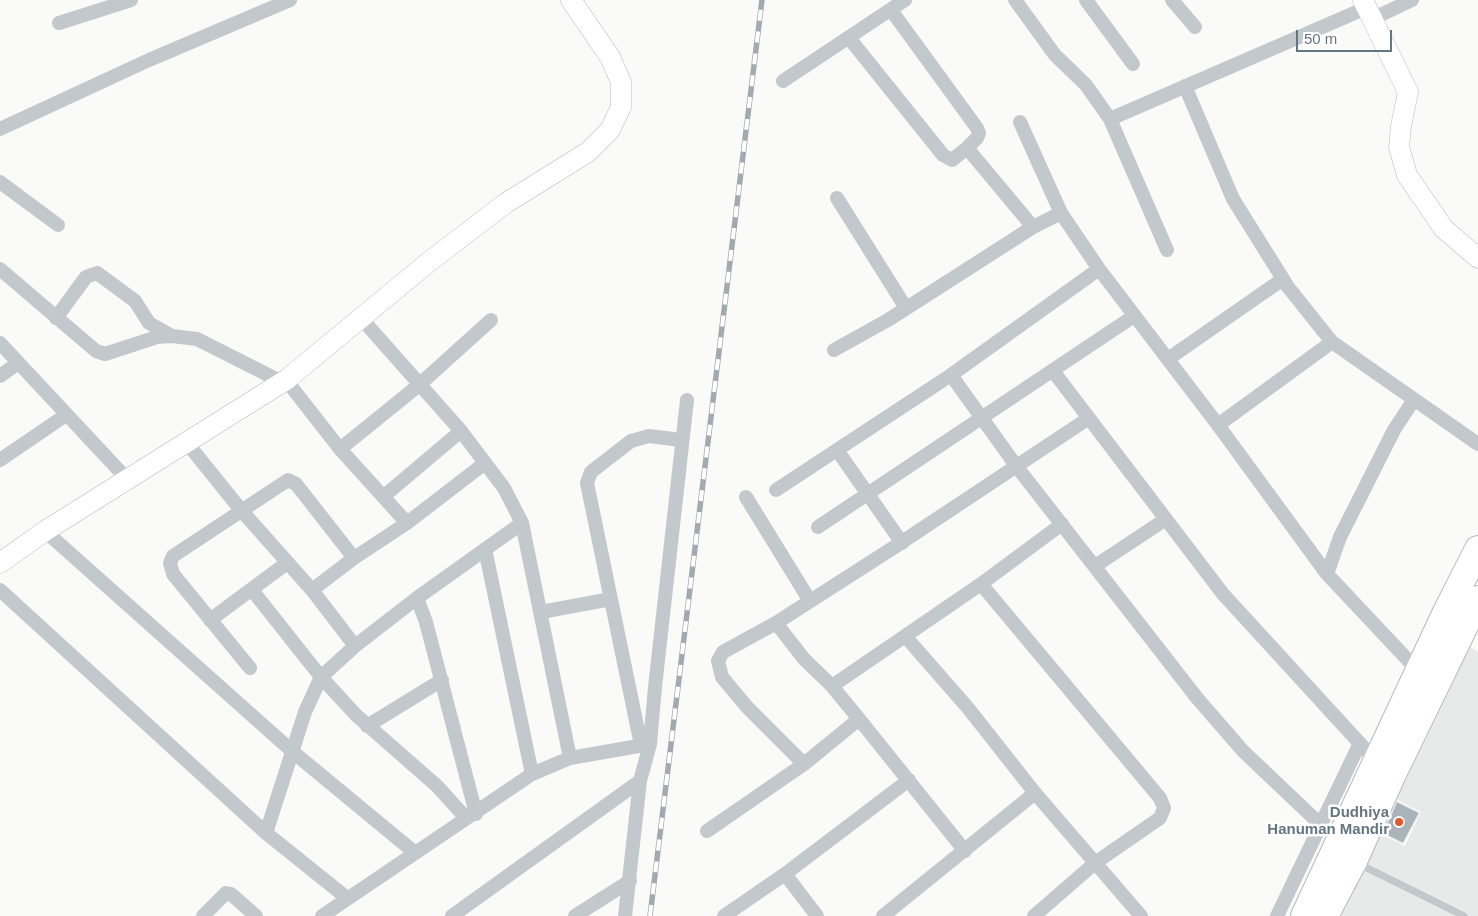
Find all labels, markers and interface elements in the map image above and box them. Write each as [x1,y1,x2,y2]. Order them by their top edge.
scale bar [1298,20,1394,52]
text: 50 m [1304,30,1337,47]
place label: Dudhiya Hanuman Mandir [1267,804,1389,839]
marker: Dudhiya Hanuman Mandir [1393,816,1405,828]

